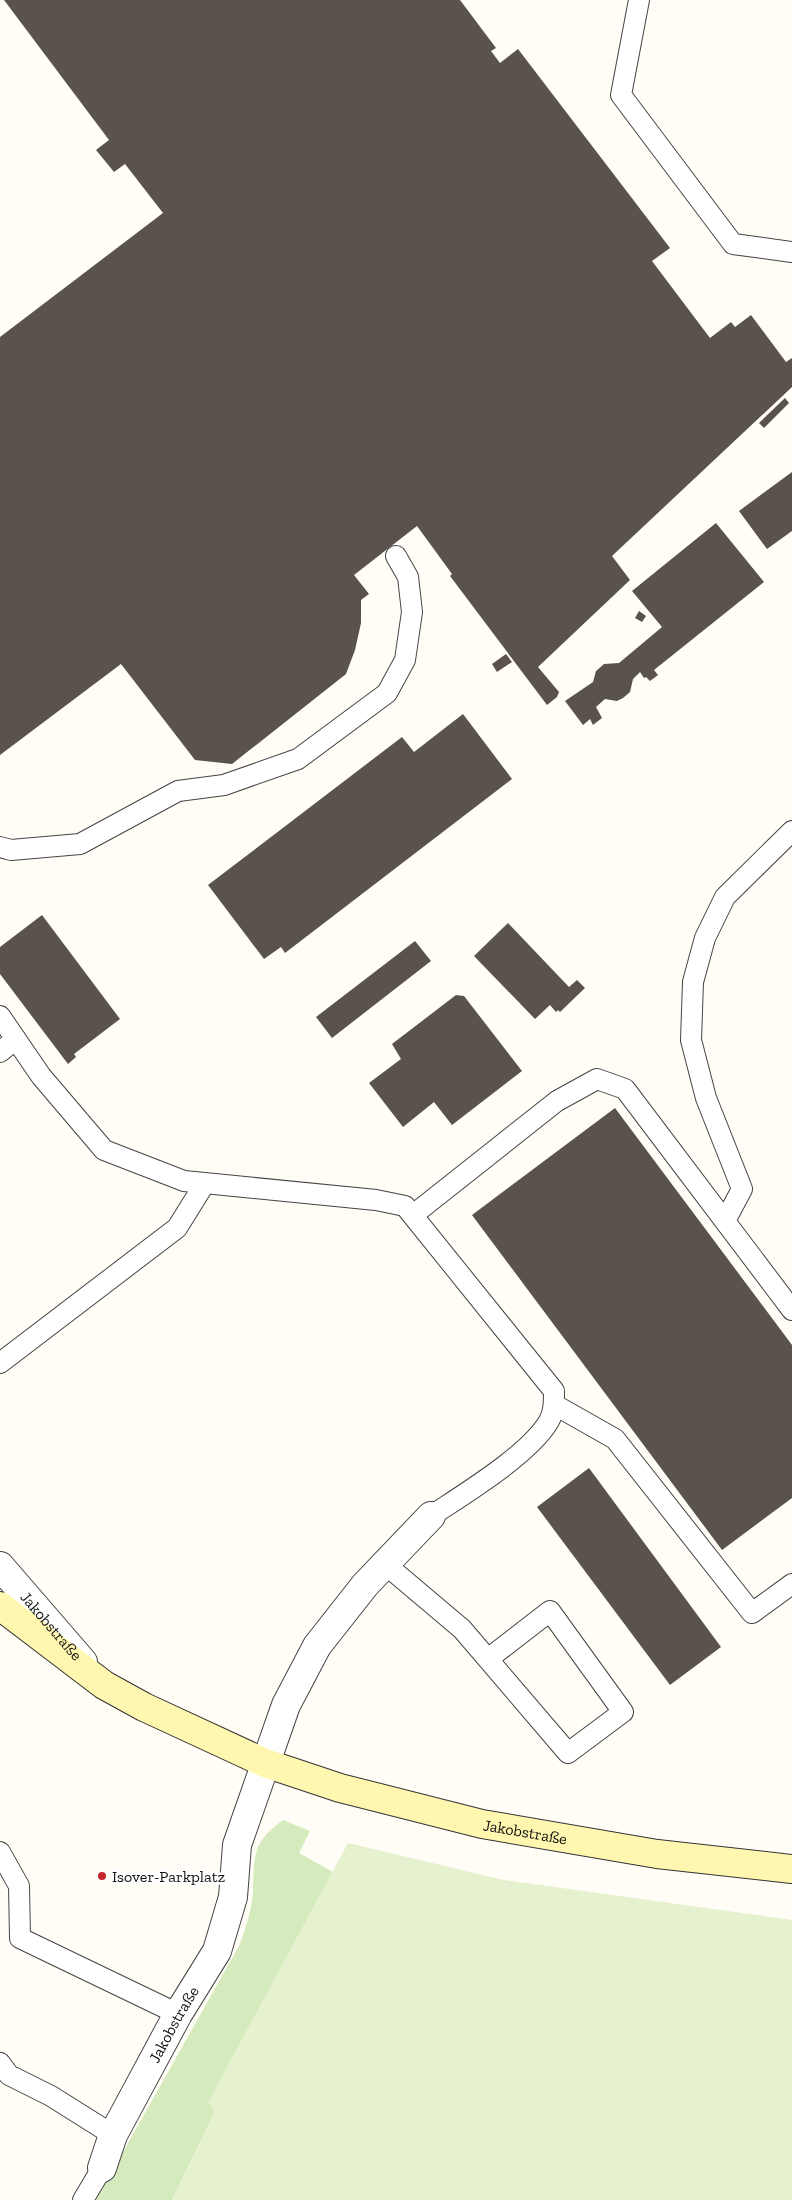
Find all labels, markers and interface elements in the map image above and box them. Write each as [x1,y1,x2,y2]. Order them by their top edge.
street label: Jakobstraße [17,1587,87,1664]
street label: Jakobstraße [482,1815,569,1848]
place label: Isover-Parkplatz [112,1867,225,1886]
marker: Isover-Parkplatz [96,1870,108,1882]
street label: Jakobstraße [144,1982,203,2066]

